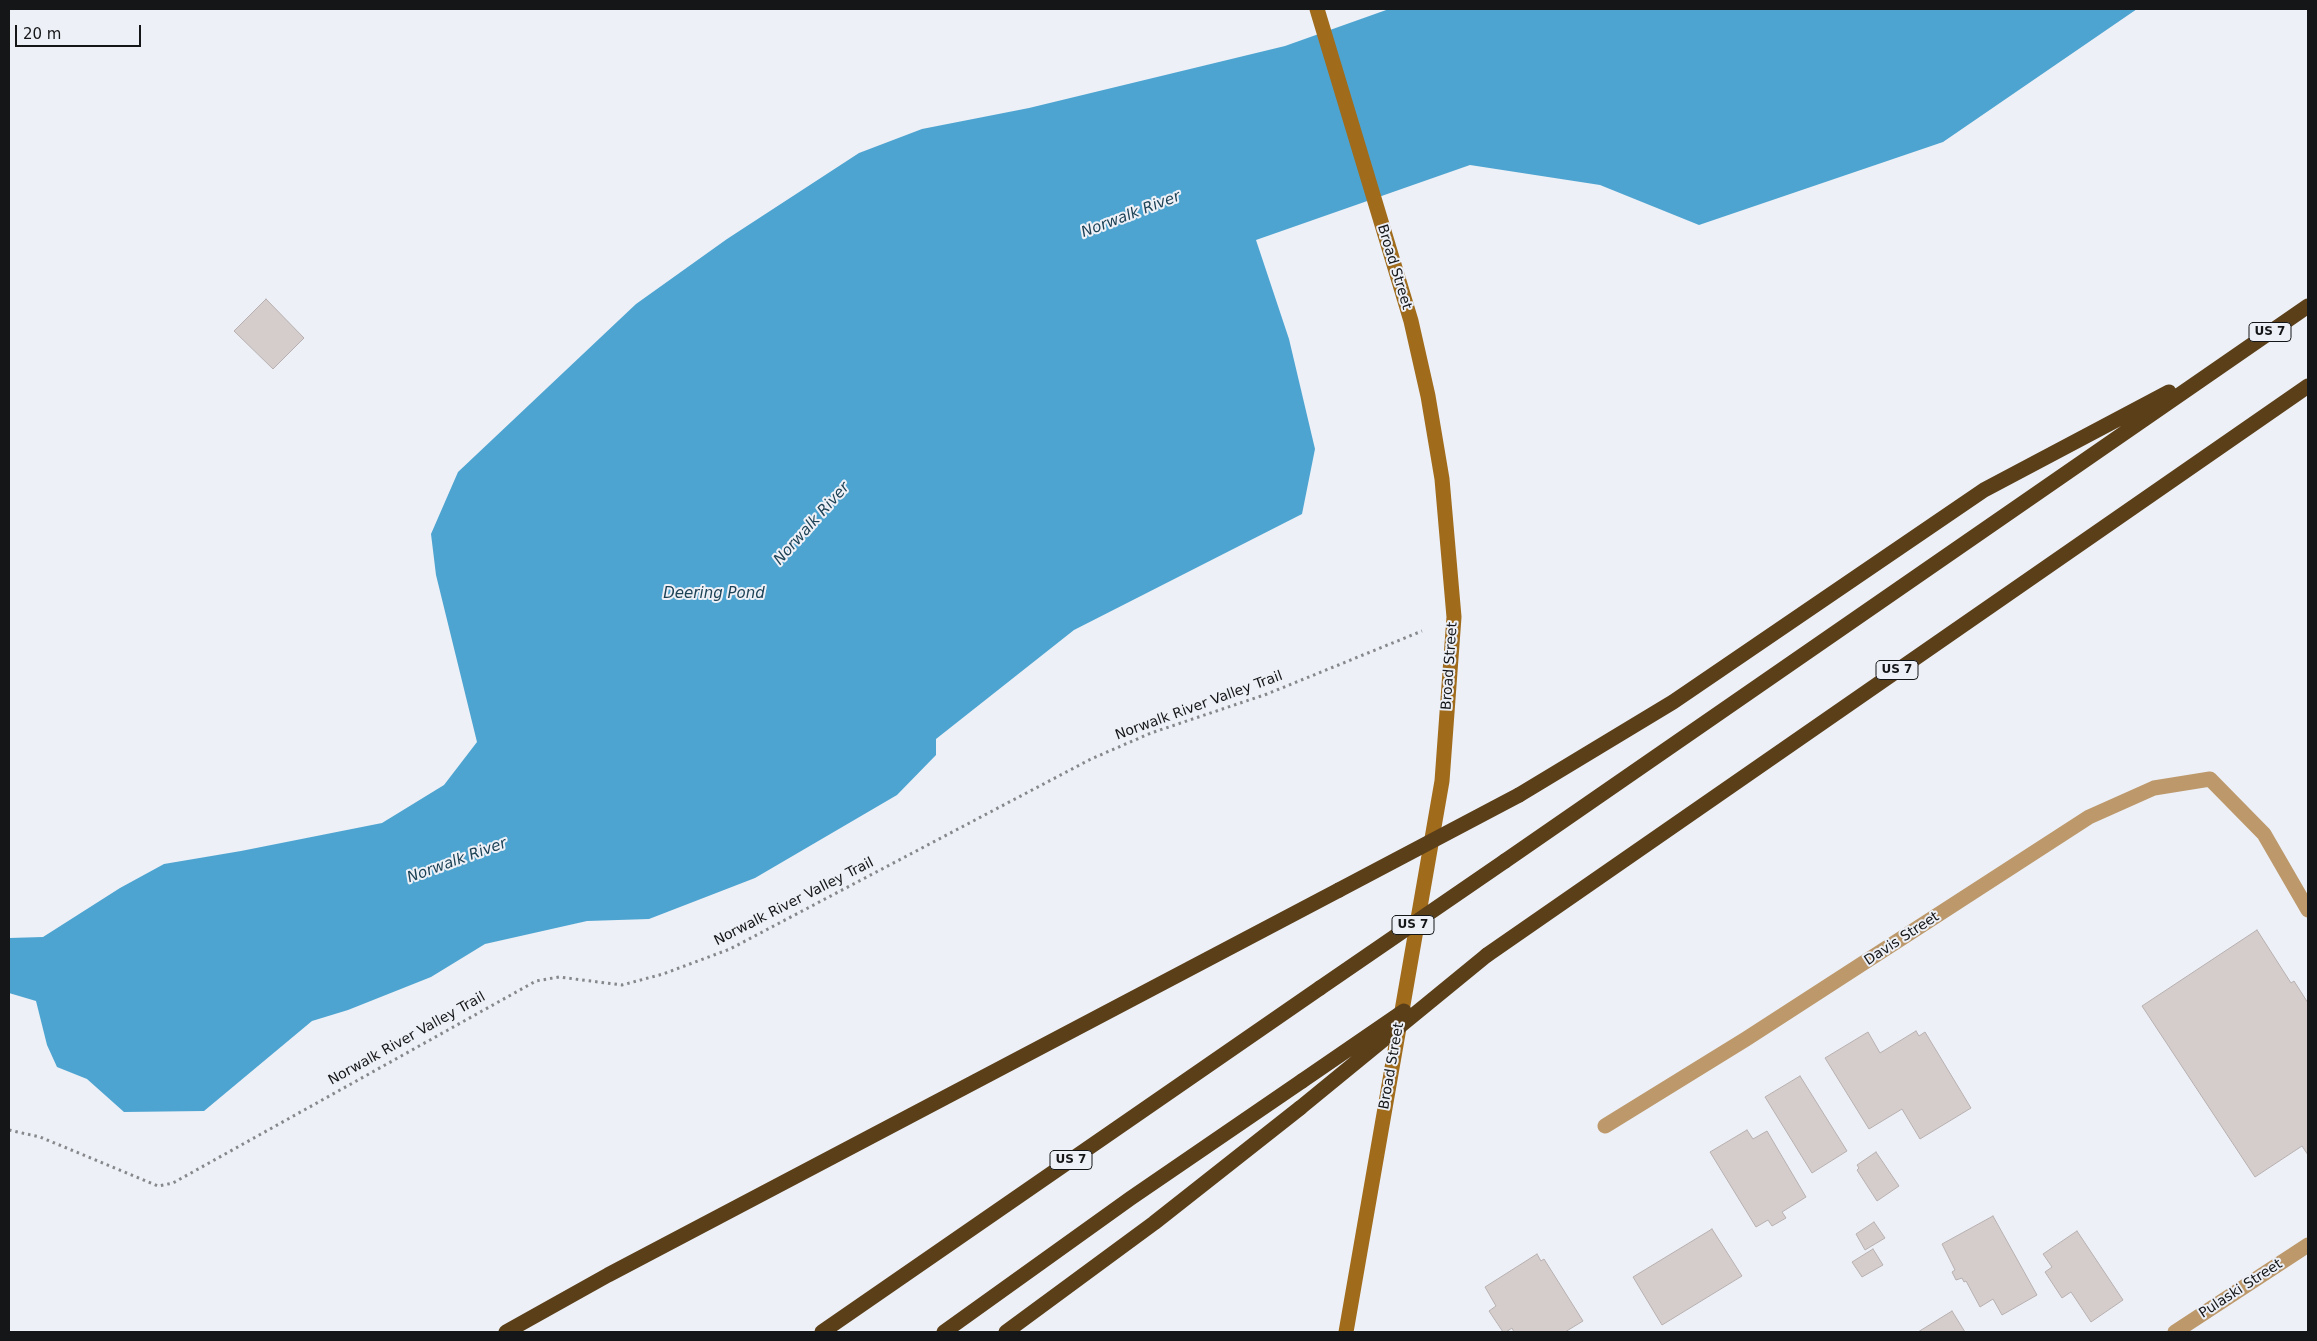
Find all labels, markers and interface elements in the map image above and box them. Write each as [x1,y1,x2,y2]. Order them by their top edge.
scale bar [18,15,144,47]
text: 20 m [23,25,61,43]
water label: Norwalk River [1079,188,1183,242]
street label: Broad Street [1373,222,1415,312]
road number: US 7 [2249,322,2291,342]
water label: Norwalk River [770,479,854,569]
water label: Deering Pond [663,585,765,603]
street label: Broad Street [1439,621,1461,711]
road number: US 7 [1876,660,1918,680]
street label: Norwalk River Valley Trail [1113,668,1285,744]
water label: Norwalk River [405,835,509,887]
street label: Norwalk River Valley Trail [711,854,877,950]
street label: Davis Street [1861,909,1943,969]
road number: US 7 [1392,916,1434,934]
street label: Norwalk River Valley Trail [326,989,488,1089]
street label: Broad Street [1376,1021,1408,1111]
road number: US 7 [1050,1150,1092,1170]
street label: Pulaski Street [2196,1256,2286,1322]

